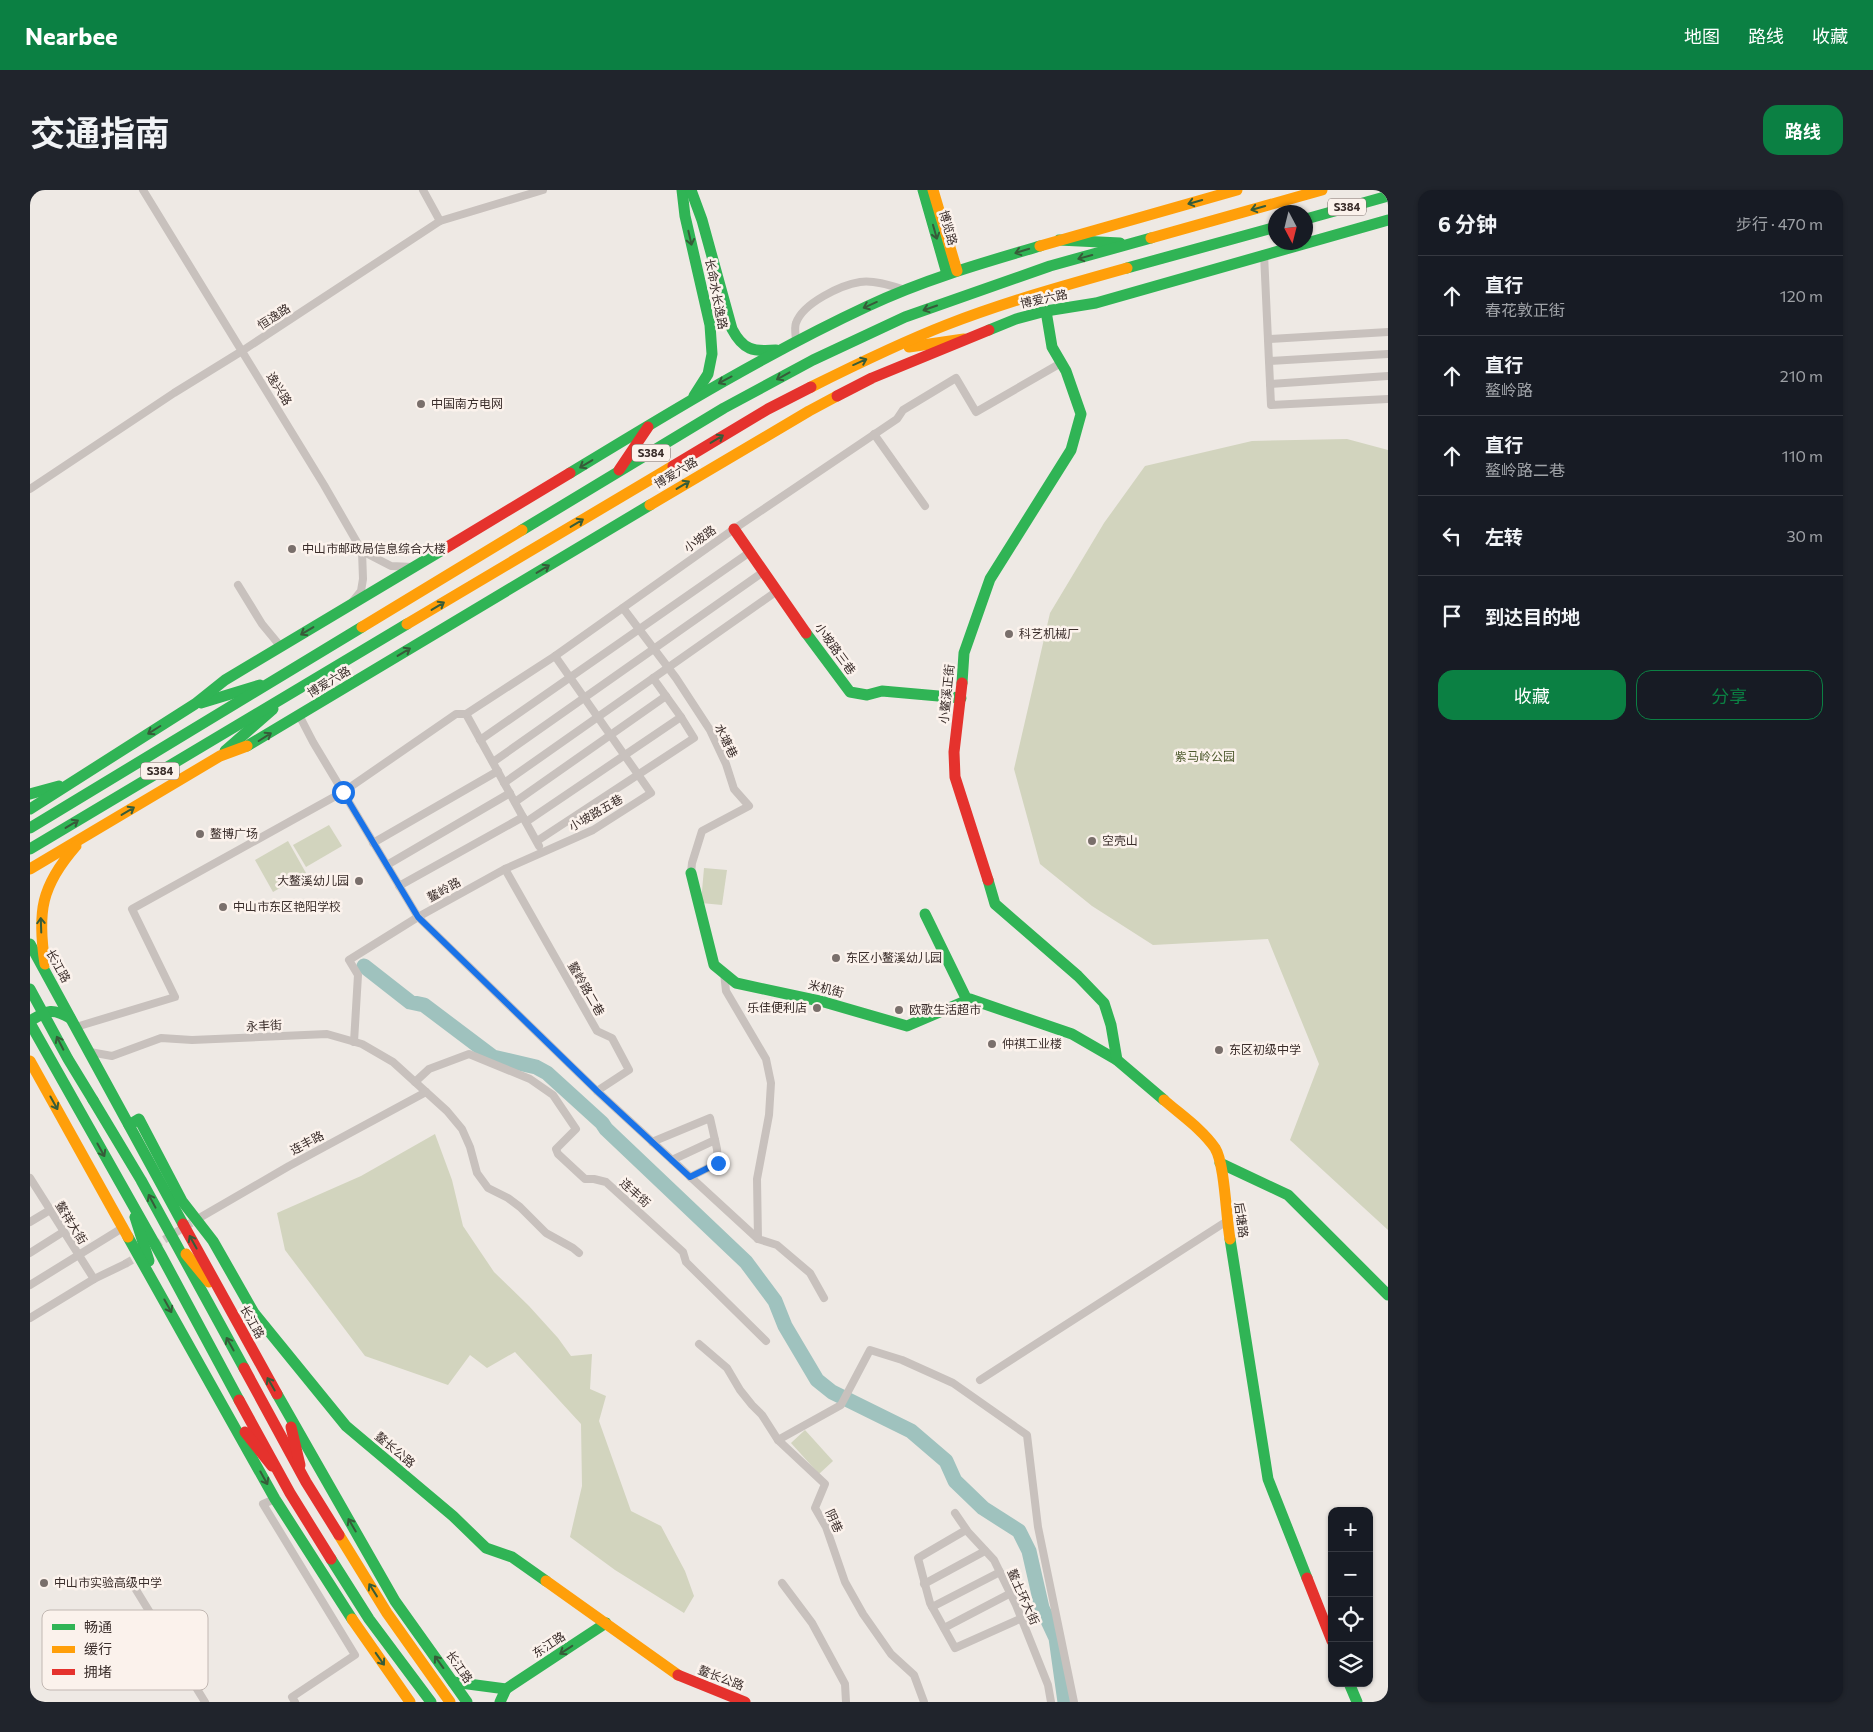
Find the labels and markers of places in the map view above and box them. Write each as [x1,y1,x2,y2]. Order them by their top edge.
place label: 中国南方电网 [431,396,503,410]
marker: 中国南方电网 [415,398,427,410]
place label: 中山市邮政局信息综合大楼 [302,541,446,555]
marker: 中山市邮政局信息综合大楼 [286,543,298,555]
place label: 科艺机械厂 [1019,626,1079,640]
marker: 科艺机械厂 [1003,628,1015,640]
place label: 鳌博广场 [210,826,258,840]
marker: 鳌博广场 [194,828,206,840]
place label: 空壳山 [1102,833,1138,847]
marker: 空壳山 [1086,835,1098,847]
place label: 大鳌溪幼儿园 [277,873,349,887]
marker: 大鳌溪幼儿园 [353,875,365,887]
place label: 中山市东区艳阳学校 [233,899,341,913]
marker: 中山市东区艳阳学校 [217,901,229,913]
place label: 东区小鳌溪幼儿园 [846,950,942,964]
marker: 东区小鳌溪幼儿园 [830,952,842,964]
place label: 乐佳便利店 [747,1000,807,1014]
marker: 乐佳便利店 [811,1002,823,1014]
place label: 欧歌生活超市 [909,1002,981,1016]
marker: 欧歌生活超市 [893,1004,905,1016]
place label: 仲祺工业楼 [1002,1036,1062,1050]
marker: 仲祺工业楼 [986,1038,998,1050]
place label: 东区初级中学 [1229,1042,1301,1056]
marker: 东区初级中学 [1213,1044,1225,1056]
place label: 中山市实验高级中学 [54,1575,162,1589]
marker: 中山市实验高级中学 [38,1577,50,1589]

